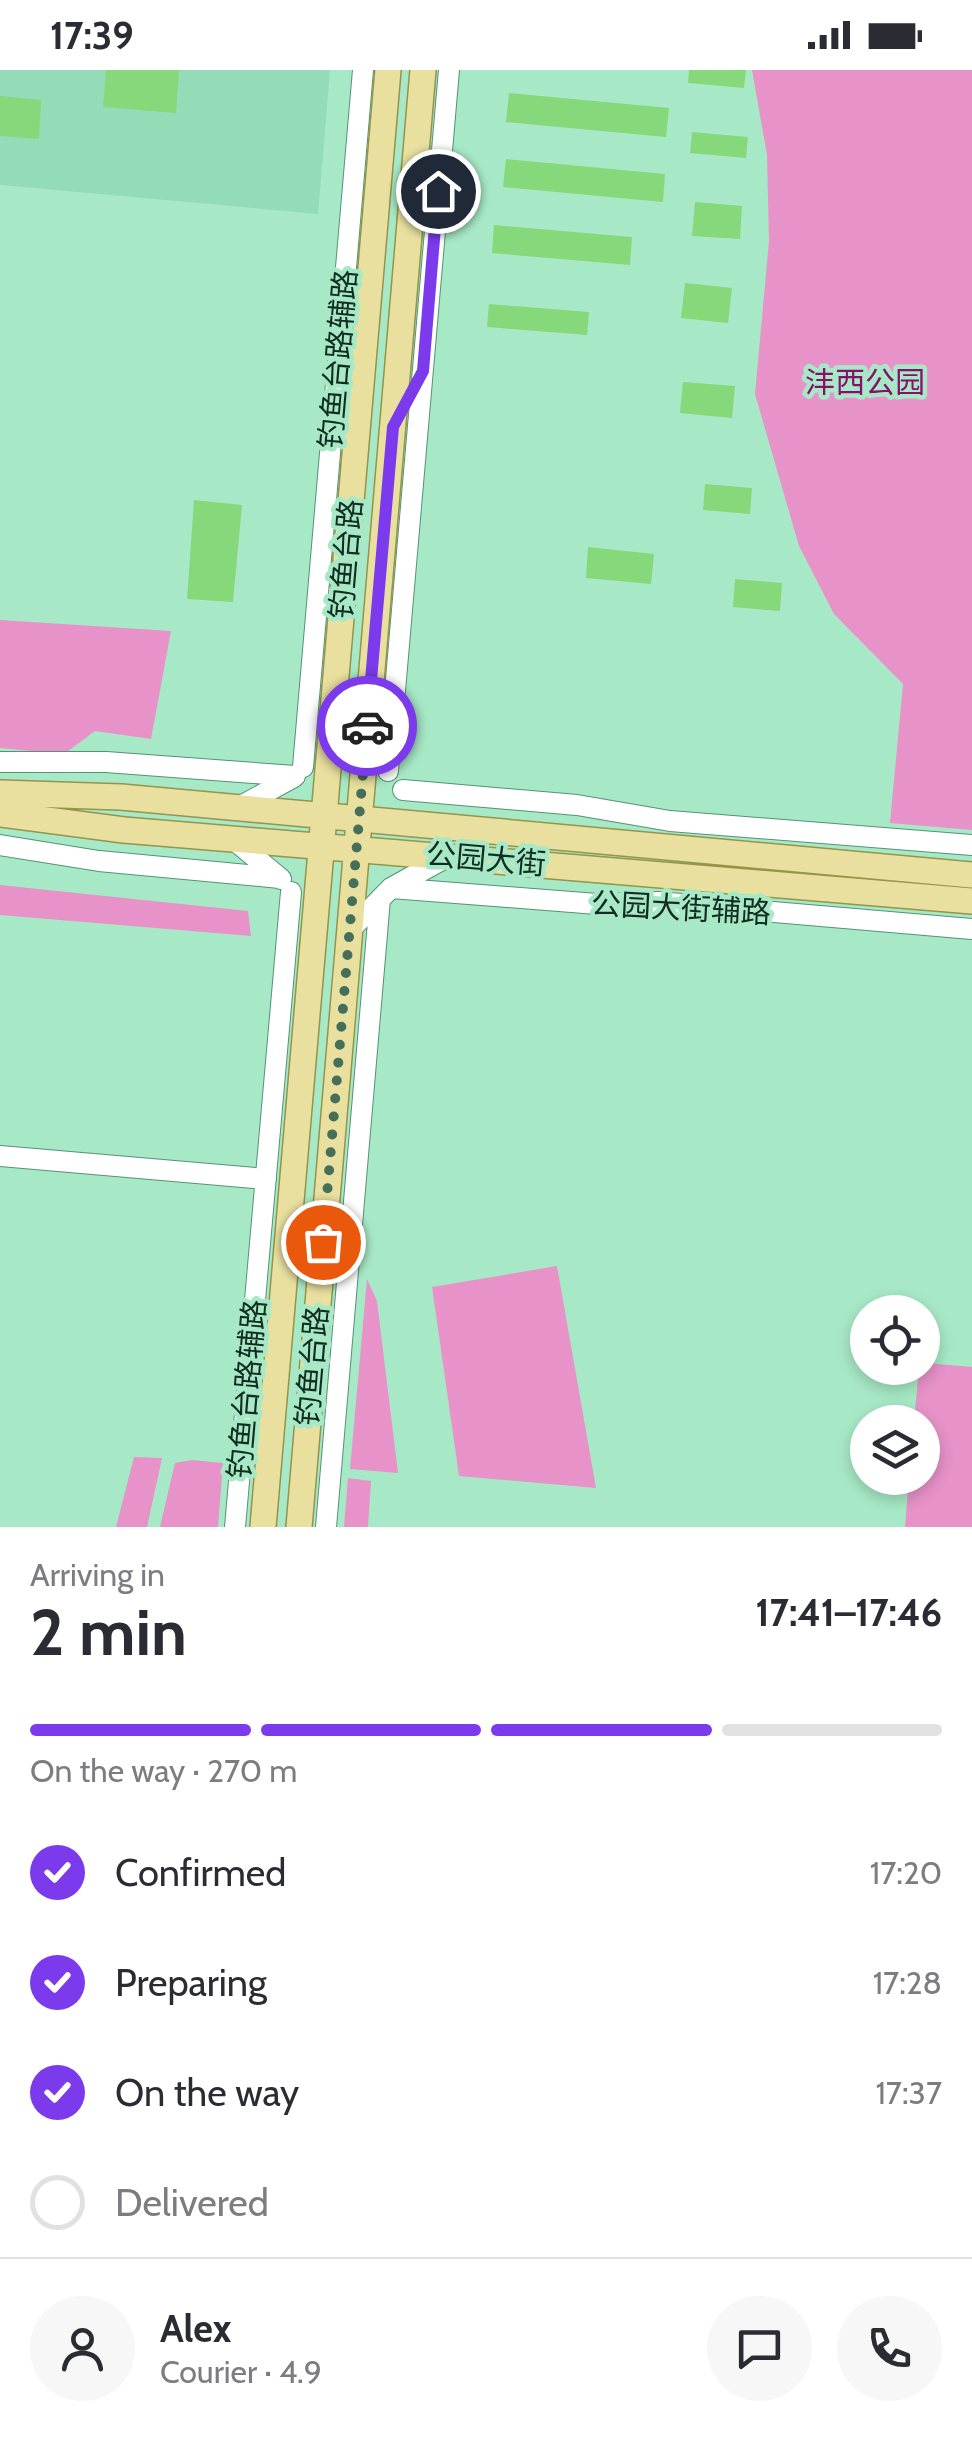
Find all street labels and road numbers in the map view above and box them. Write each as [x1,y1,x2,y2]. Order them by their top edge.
street label: 钓鱼台路辅路 [312,268,364,450]
street label: 钓鱼台路 [322,498,370,620]
street label: 公园大街 [425,835,547,883]
street label: 公园大街辅路 [590,885,772,931]
street label: 钓鱼台路辅路 [221,1298,273,1480]
street label: 钓鱼台路 [288,1305,336,1427]

